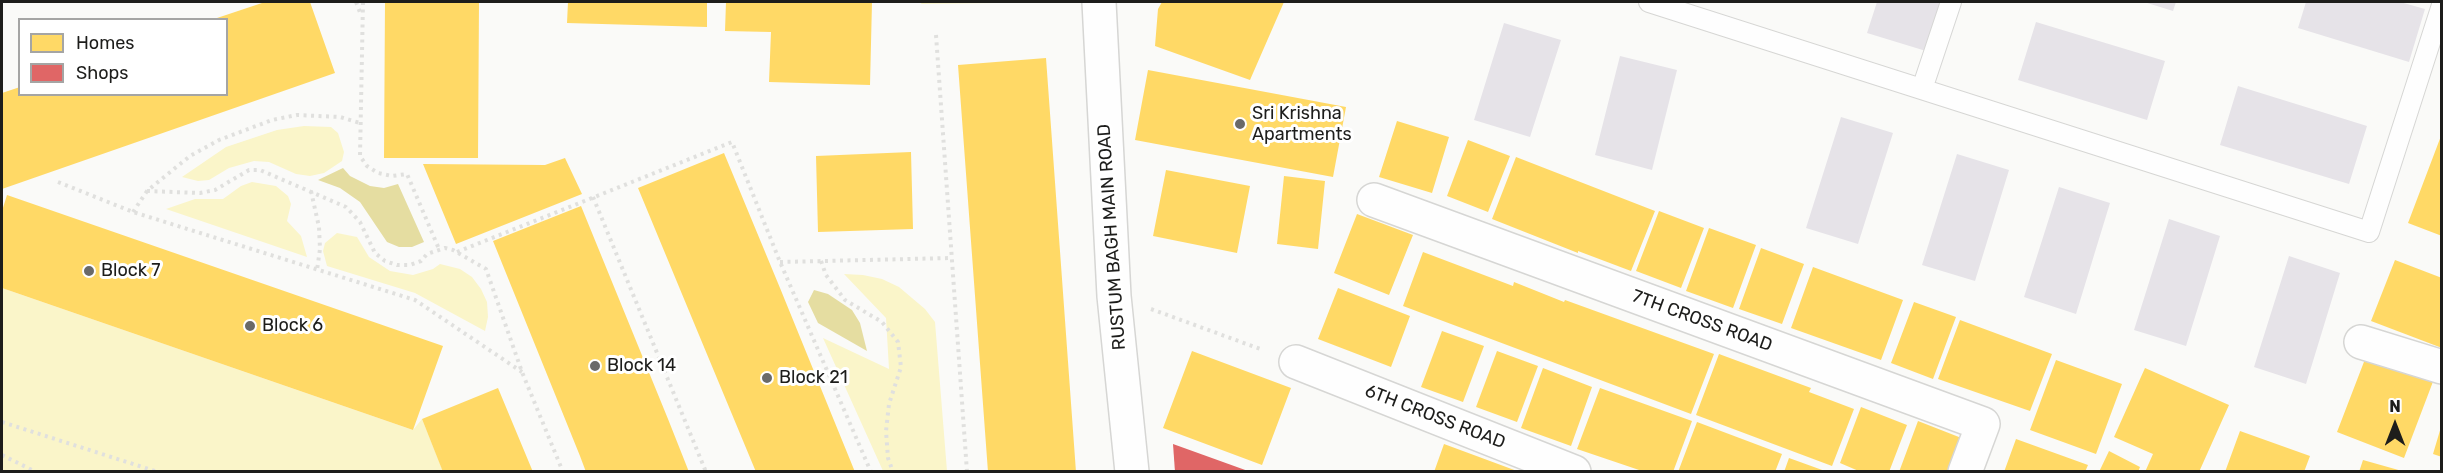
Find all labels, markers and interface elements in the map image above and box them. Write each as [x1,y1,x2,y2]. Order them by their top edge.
legend [18,18,228,96]
text: Homes [76,32,134,54]
text: Shops [76,62,128,84]
place label: Sri Krishna Apartments [1252,103,1352,146]
marker: Sri Krishna Apartments [1233,117,1247,131]
street label: RUSTUM BAGH MAIN ROAD [1093,123,1131,351]
place label: Block 7 [101,260,161,282]
marker: Block 7 [82,264,96,278]
street label: 7TH CROSS ROAD [1629,286,1775,356]
place label: Block 6 [262,315,323,337]
marker: Block 6 [243,319,257,333]
place label: Block 14 [607,355,676,377]
marker: Block 14 [588,359,602,373]
place label: Block 21 [779,367,848,389]
marker: Block 21 [760,371,774,385]
street label: 6TH CROSS ROAD [1362,380,1508,454]
north arrow [2365,395,2425,455]
text: N [2389,397,2401,416]

